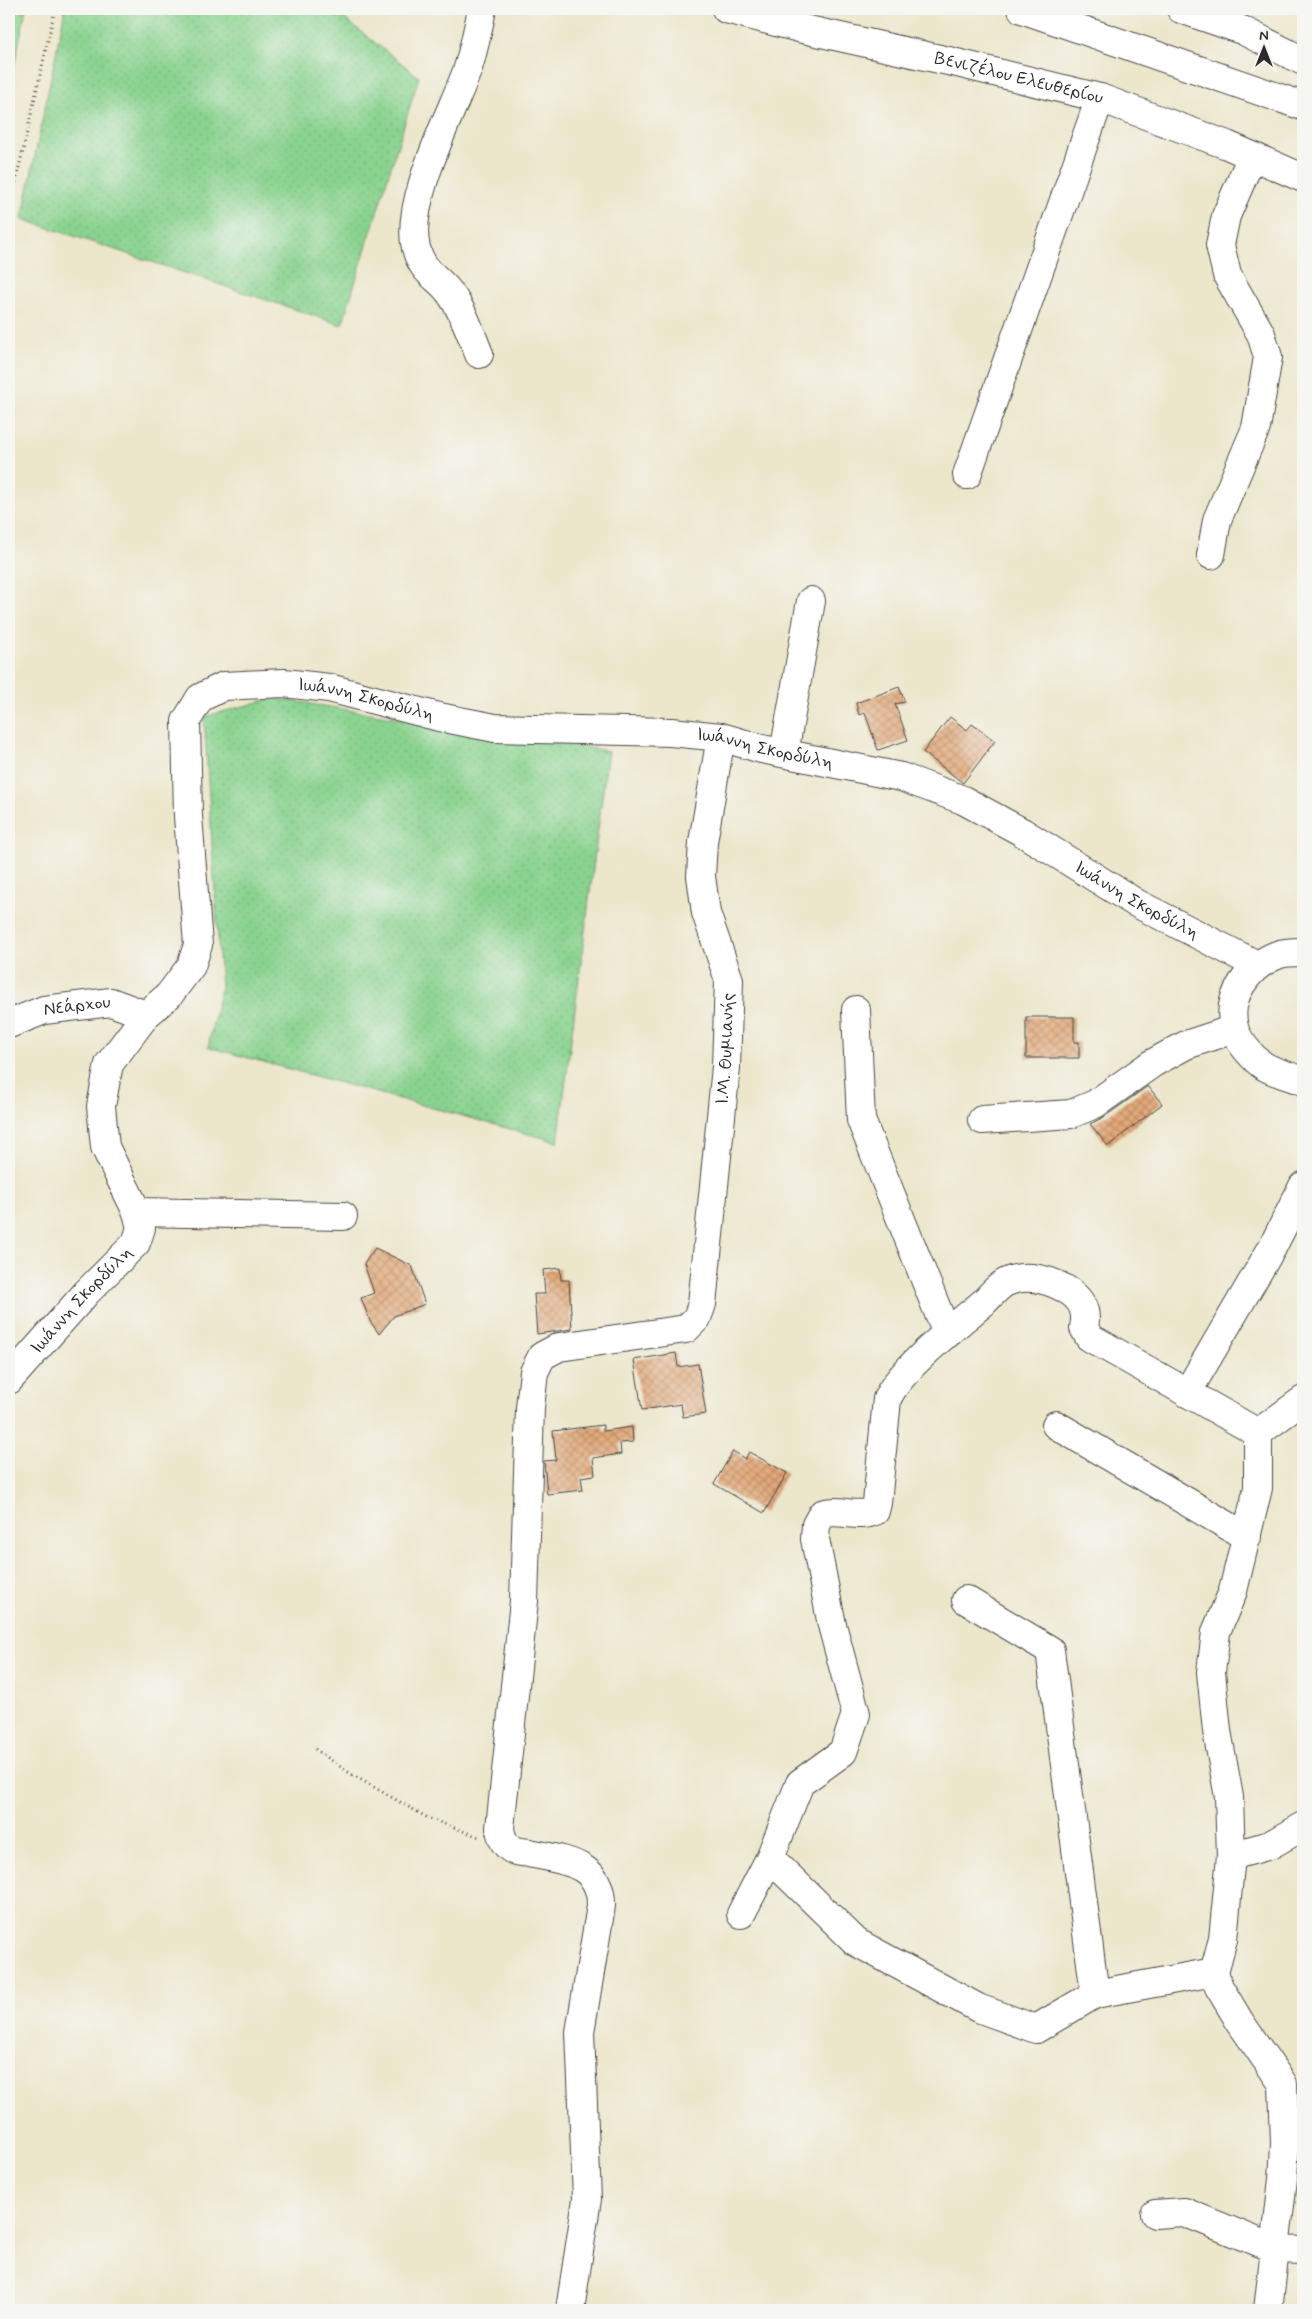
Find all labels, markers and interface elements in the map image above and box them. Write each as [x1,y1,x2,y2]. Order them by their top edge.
north arrow [1240,22,1290,72]
text: N [1259,27,1269,45]
street label: Βενιζέλου Ελευθερίου [932,46,1106,110]
street label: Ιωάννη Σκορδύλη [297,673,437,727]
street label: Ιωάννη Σκορδύλη [695,723,835,775]
street label: Ιωάννη Σκορδύλη [1070,856,1203,945]
street label: Νεάρχου [42,990,112,1022]
street label: Ι.Μ. Θυμιανής [710,992,741,1106]
street label: Ιωάννη Σκορδύλη [25,1241,138,1359]

